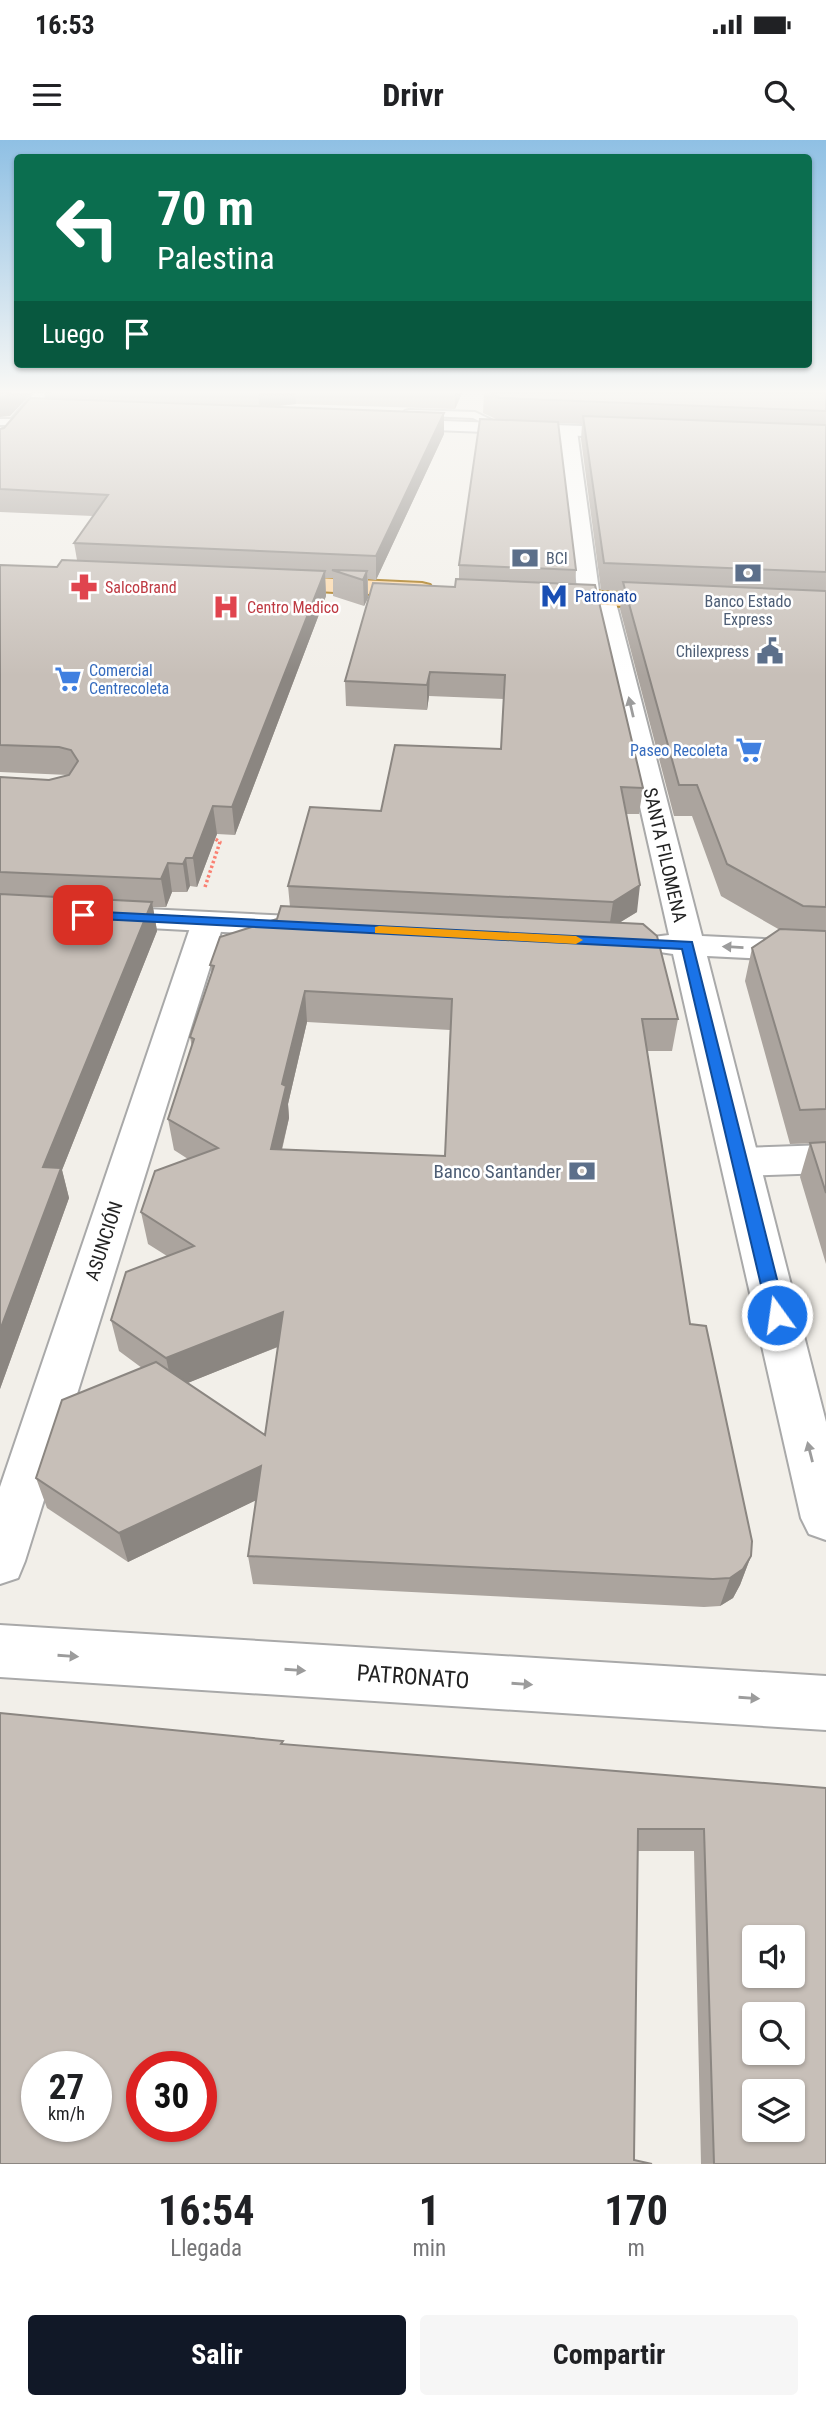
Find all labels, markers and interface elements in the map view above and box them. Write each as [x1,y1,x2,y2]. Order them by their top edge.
text: 16:53 [35,10,95,40]
icon: menu [28,76,66,114]
text: Drivr [382,76,444,114]
icon: search [760,76,798,114]
text: 70 m [157,180,254,237]
icon: left [42,182,133,273]
text: Palestina [157,239,274,277]
icon: arrive [118,315,156,353]
text: Luego [42,319,104,349]
bank icon: BCI [510,543,540,573]
place label: BCI [546,549,568,568]
bank icon: Banco Estado Express [733,558,763,588]
pharmacy icon: SalcoBrand [69,572,99,602]
place label: SalcoBrand [105,578,177,597]
metro station icon: Patronato [539,581,569,611]
place label: Patronato [575,587,637,606]
hospital icon: Centro Medico [211,592,241,622]
place label: Banco Estado Express [705,592,791,629]
place label: Centro Medico [247,598,339,617]
public building icon: Chilexpress [755,636,785,666]
place label: Chilexpress [676,642,749,661]
place label: Comercial Centrecoleta [89,661,169,698]
supermarket icon: Comercial Centrecoleta [53,664,83,694]
one-way arrow [625,696,636,718]
supermarket icon: Paseo Recoleta [734,735,764,765]
place label: Paseo Recoleta [630,741,728,760]
street label: SANTA FILOMENA [638,786,692,924]
pin [53,885,113,945]
icon: arrive [64,896,102,934]
one-way arrow [722,942,744,953]
bank icon: Banco Santander [567,1156,597,1186]
place label: Banco Santander [433,1160,561,1183]
street label: ASUNCIÓN [80,1198,128,1284]
position arrow [740,1278,814,1352]
one-way arrow [804,1441,815,1463]
one-way arrow [57,1650,79,1661]
street label: PATRONATO [356,1660,470,1694]
one-way arrow [284,1664,306,1675]
one-way arrow [511,1678,533,1689]
one-way arrow [739,1693,761,1704]
map controls [742,1925,805,2142]
button: sound [742,1925,805,1988]
button: search [742,2002,805,2065]
speed limit sign: 30 [126,2051,217,2142]
text: 27 [49,2067,84,2108]
button: layers [742,2079,805,2142]
text: km/h [48,2103,85,2124]
text: 16:54 [158,2186,254,2235]
text: 1 [419,2186,440,2235]
text: 170 [604,2186,668,2235]
text: Llegada [170,2235,242,2262]
text: min [412,2235,446,2262]
text: m [627,2235,645,2262]
button: Salir [28,2315,406,2395]
button: Compartir [420,2315,798,2395]

